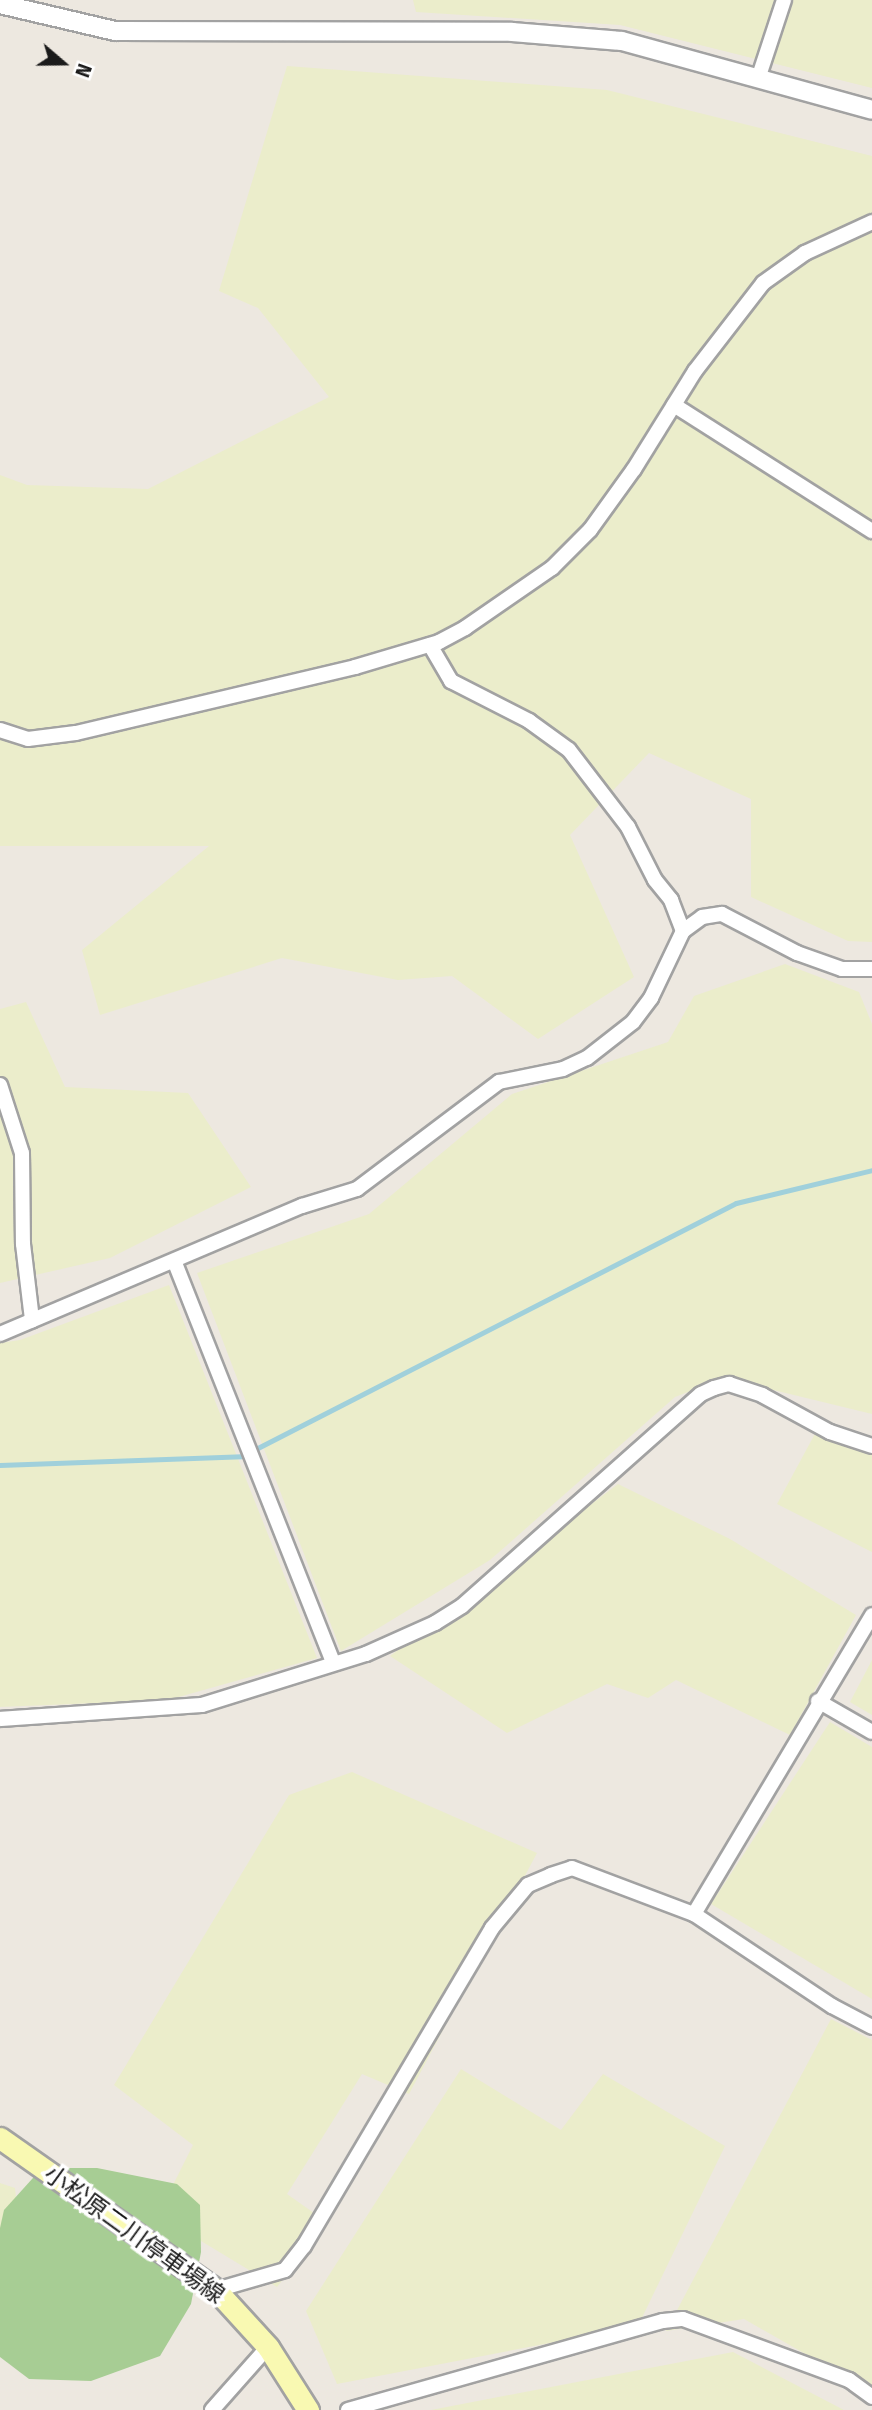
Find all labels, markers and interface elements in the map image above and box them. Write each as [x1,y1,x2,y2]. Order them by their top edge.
north arrow [28,28,98,98]
text: N [70,60,96,80]
street label: 小松原二川停車場線 [38,2160,230,2310]

